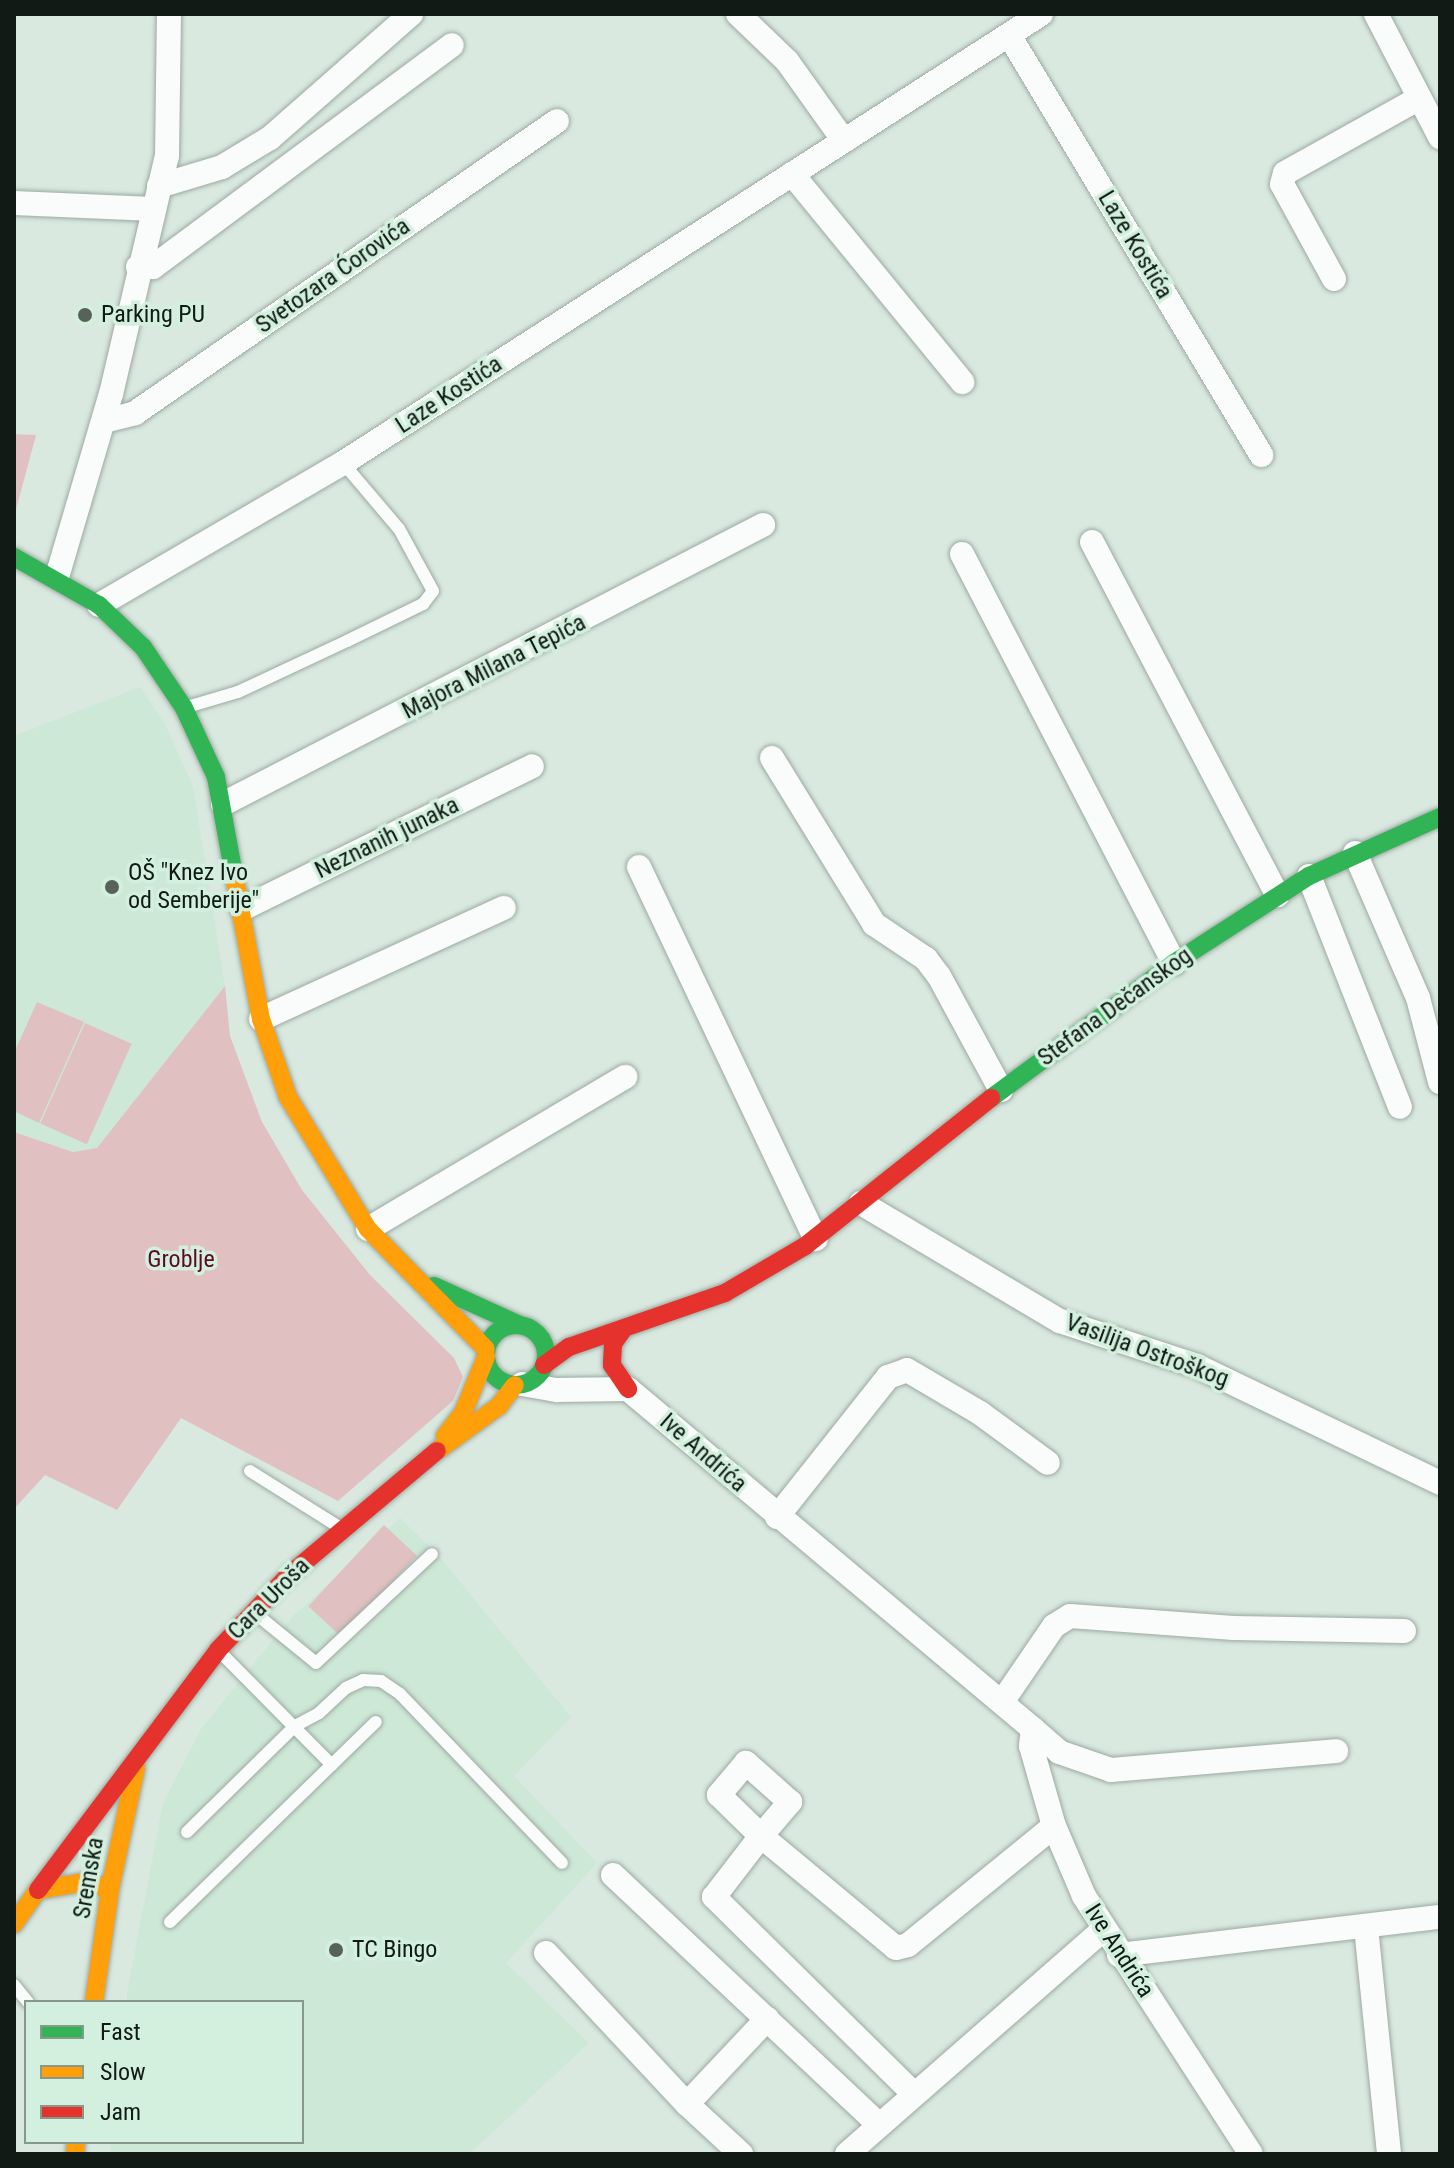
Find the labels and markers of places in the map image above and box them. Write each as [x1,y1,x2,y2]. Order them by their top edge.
place label: Parking PU [101,301,205,329]
marker: Parking PU [76,306,94,324]
place label: OŠ "Knez Ivo od Semberije" [128,859,259,915]
marker: OŠ "Knez Ivo od Semberije" [103,878,121,896]
place label: TC Bingo [352,1936,437,1964]
marker: TC Bingo [327,1941,345,1959]

